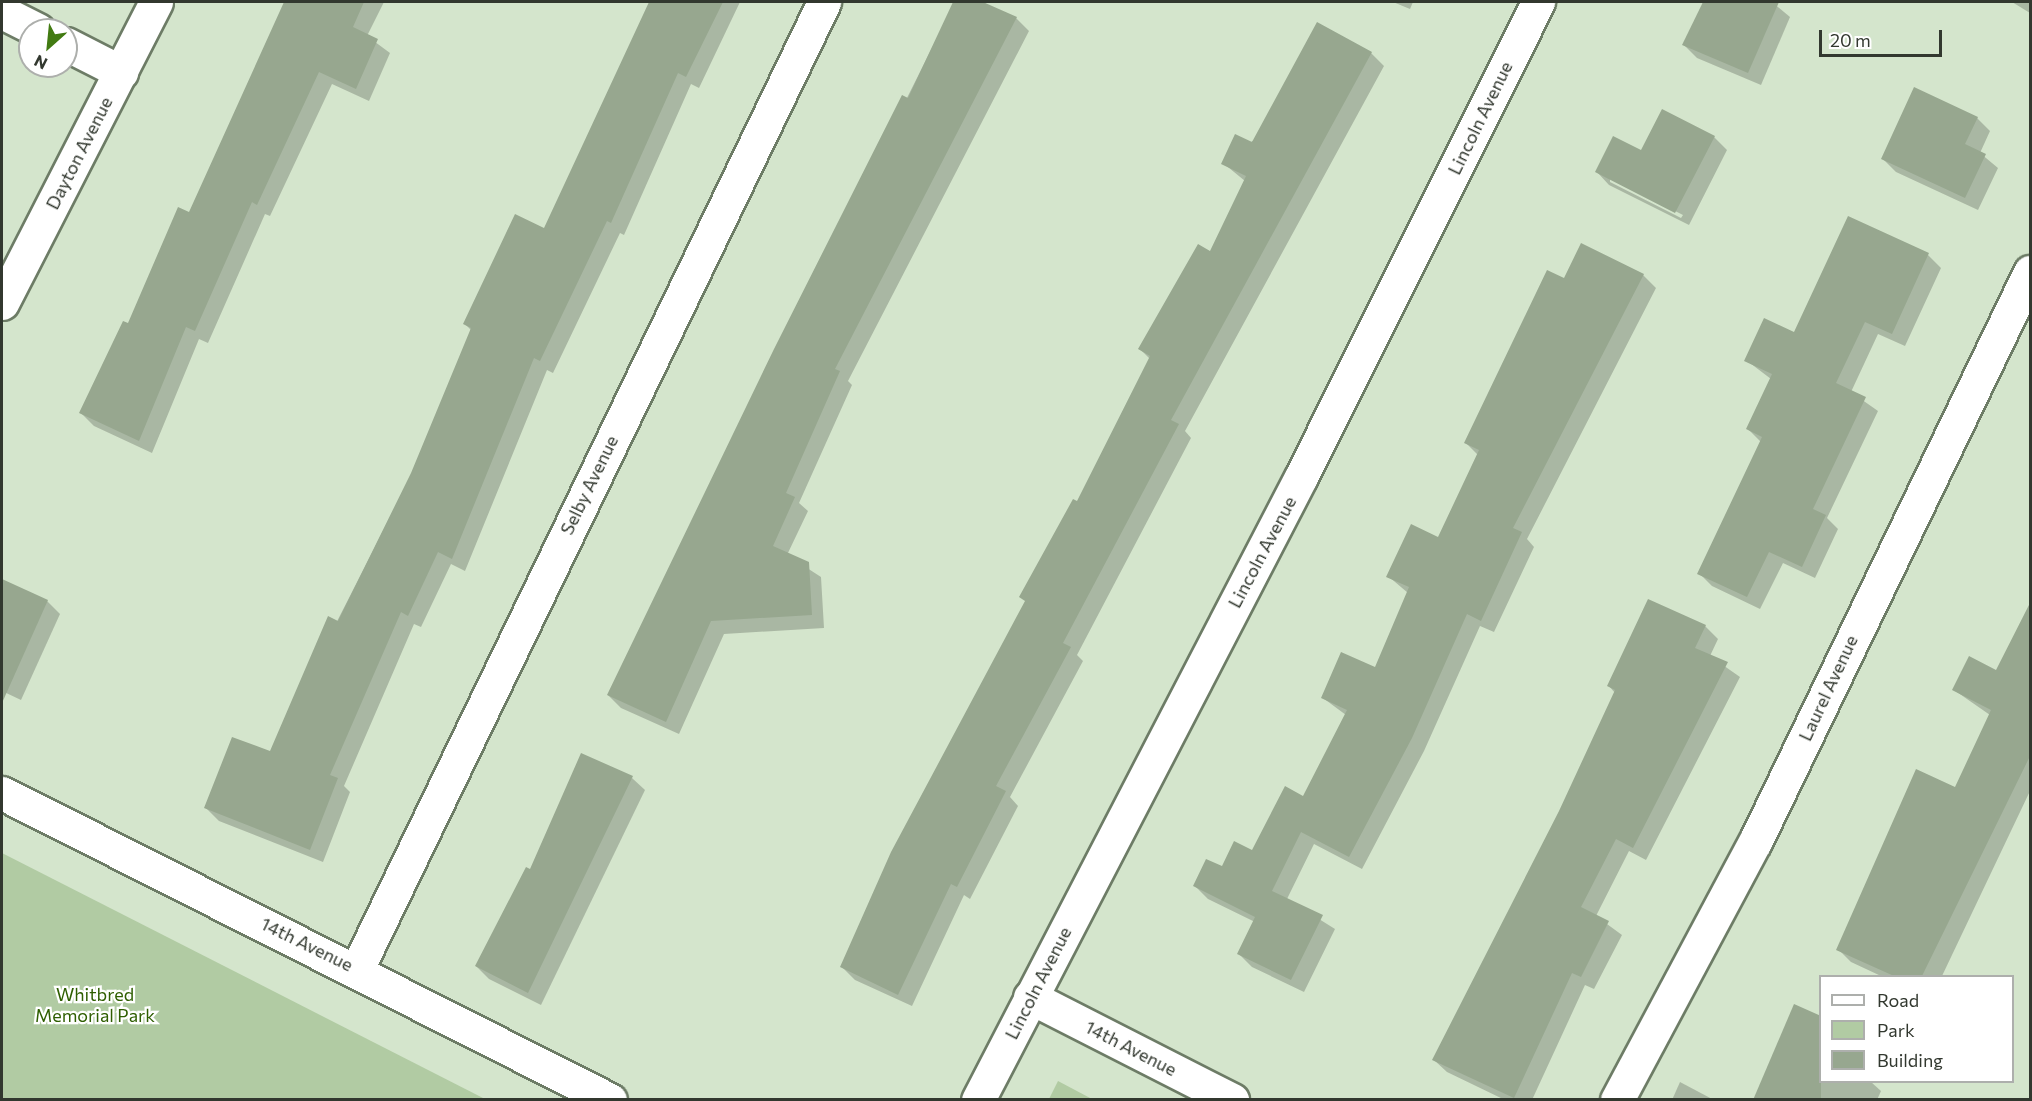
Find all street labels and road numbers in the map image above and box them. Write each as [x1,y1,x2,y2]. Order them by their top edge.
street label: Lincoln Avenue [1443,58,1517,178]
street label: Dayton Avenue [41,93,117,213]
street label: Selby Avenue [556,432,622,538]
street label: Lincoln Avenue [1224,493,1300,611]
street label: Laurel Avenue [1794,632,1862,744]
street label: 14th Avenue [257,912,357,976]
street label: Lincoln Avenue [1000,923,1076,1043]
street label: 14th Avenue [1082,1016,1180,1080]

